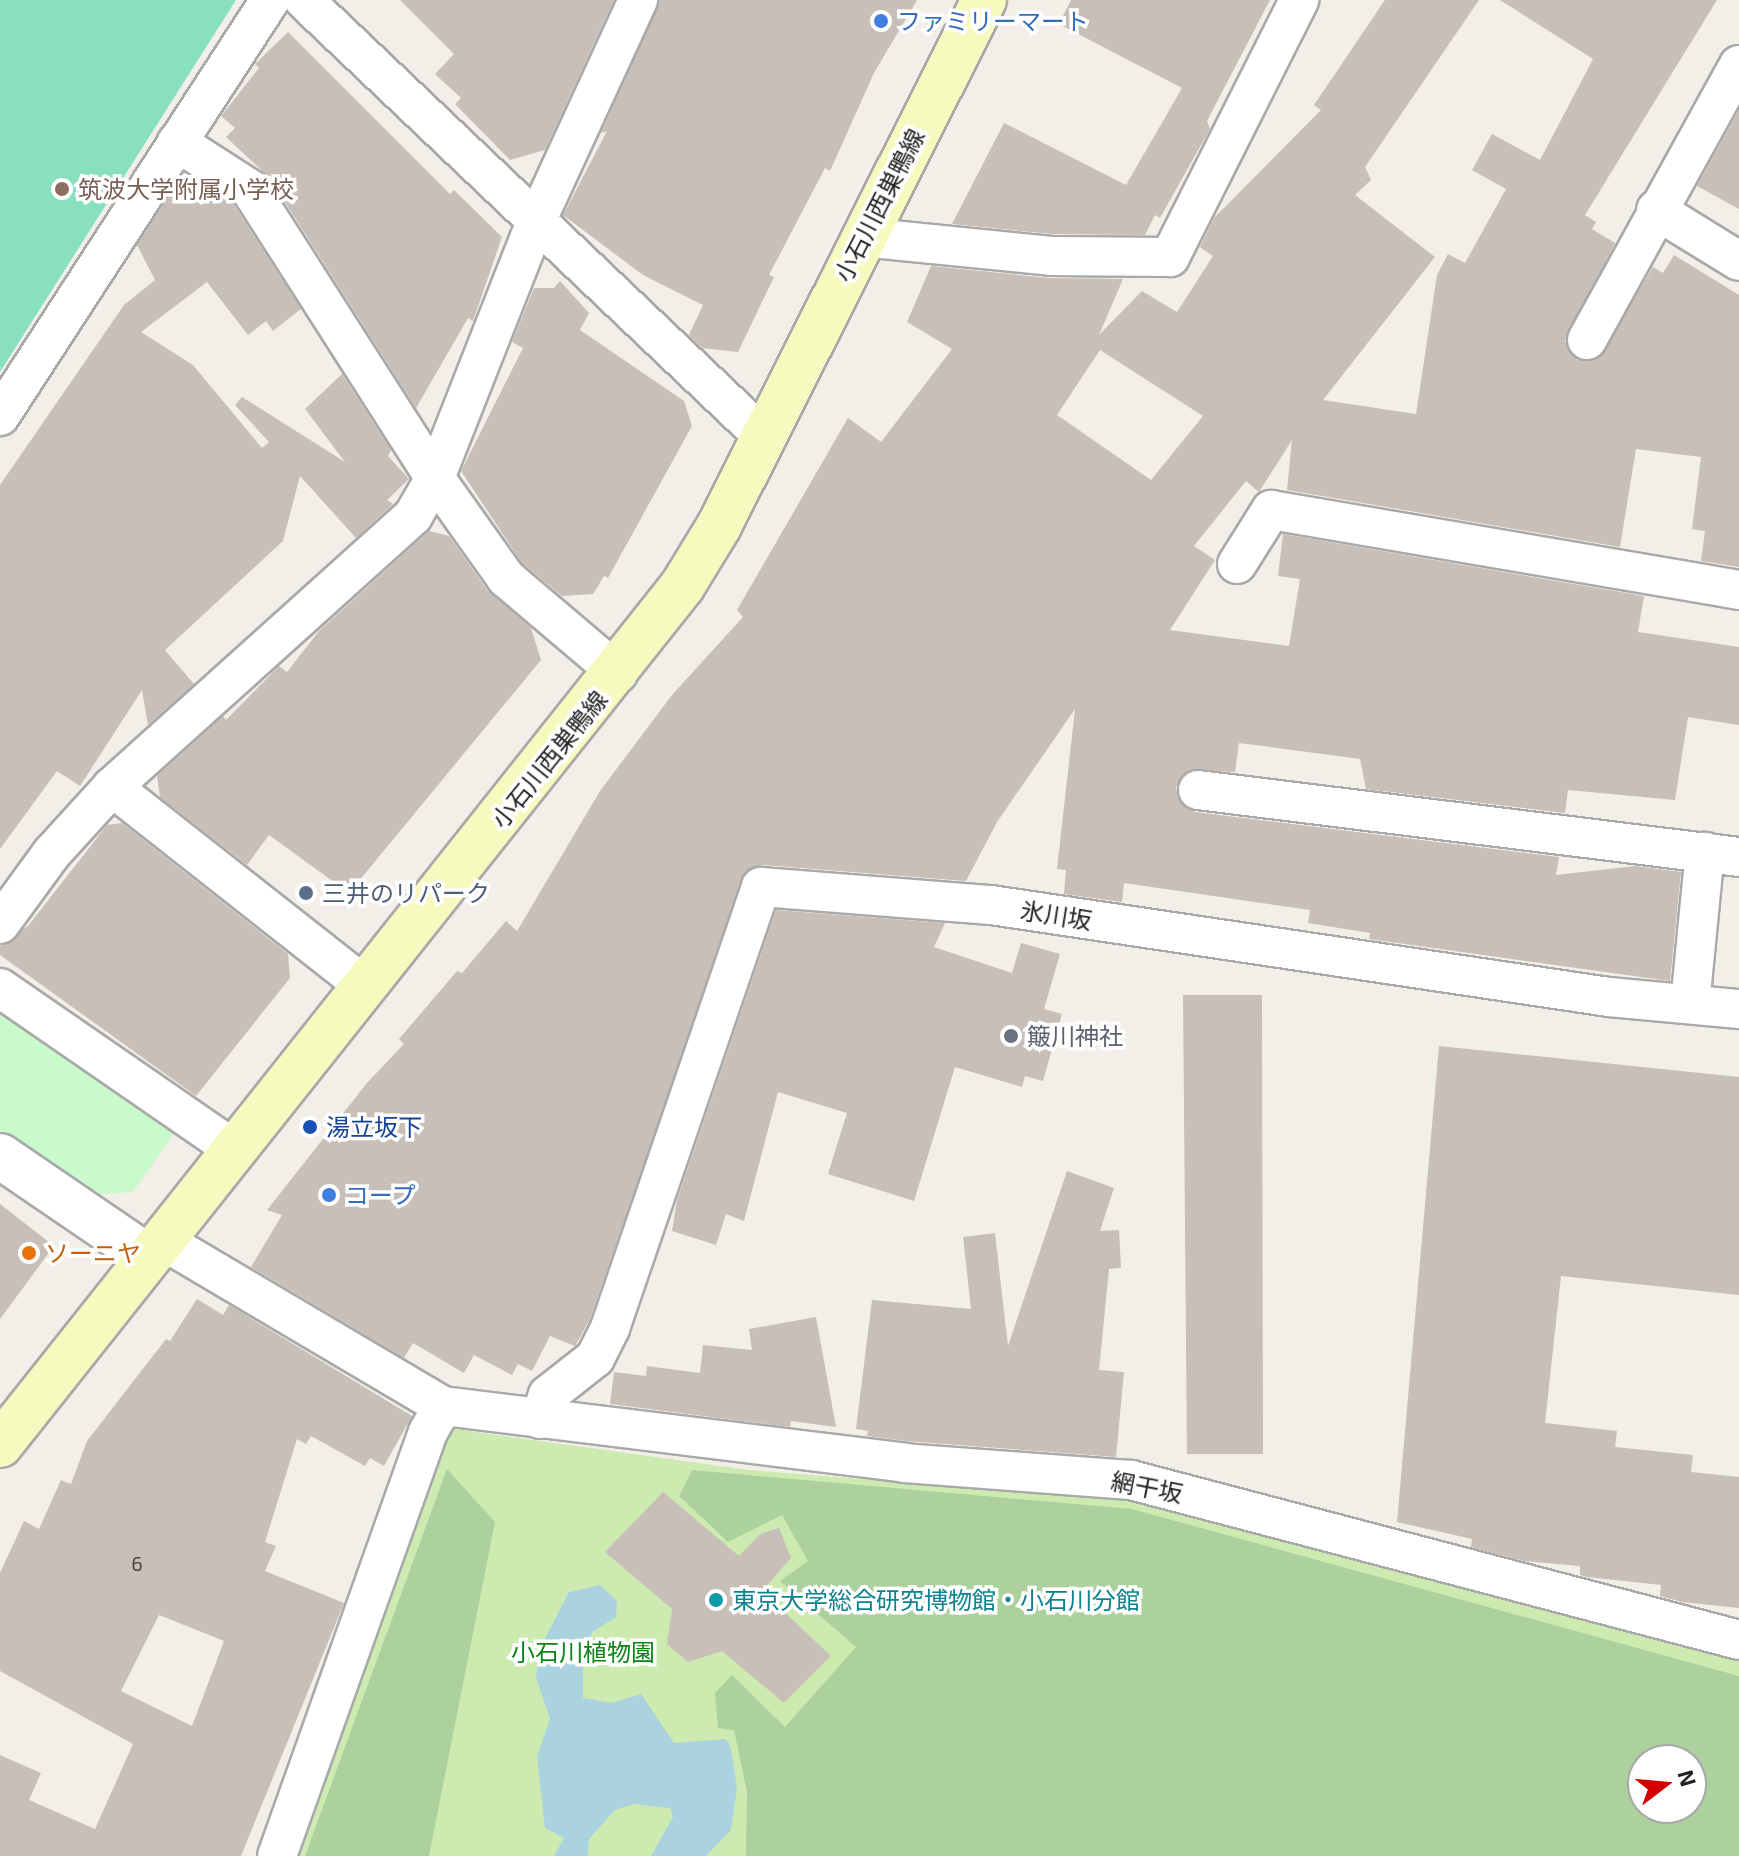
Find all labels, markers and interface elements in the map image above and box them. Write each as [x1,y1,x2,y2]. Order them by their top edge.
place label: ファミリーマート [897,7,1089,35]
marker: ファミリーマート [872,12,890,30]
street label: 小石川西巣鴨線 [828,124,930,286]
place label: 筑波大学附属小学校 [78,175,294,203]
marker: 筑波大学附属小学校 [53,180,71,198]
street label: 小石川西巣鴨線 [485,685,613,833]
place label: 三井のリパーク [322,879,490,907]
marker: 三井のリパーク [297,884,315,902]
street label: 氷川坂 [1018,895,1094,935]
place label: 簸川神社 [1027,1022,1123,1050]
marker: 簸川神社 [1002,1027,1020,1045]
place label: 湯立坂下 [326,1113,422,1141]
marker: 湯立坂下 [301,1118,319,1136]
place label: コープ [345,1181,417,1209]
marker: コープ [320,1186,338,1204]
place label: ソーニヤ [45,1239,141,1267]
marker: ソーニヤ [20,1244,38,1262]
street label: 網干坂 [1109,1466,1185,1508]
house number: 6 [131,1551,143,1575]
place label: 東京大学総合研究博物館・小石川分館 [732,1586,1140,1614]
marker: 東京大学総合研究博物館・小石川分館 [707,1591,725,1609]
park label: 小石川植物園 [511,1638,655,1666]
north arrow [1627,1744,1707,1824]
text: N [1673,1767,1703,1789]

